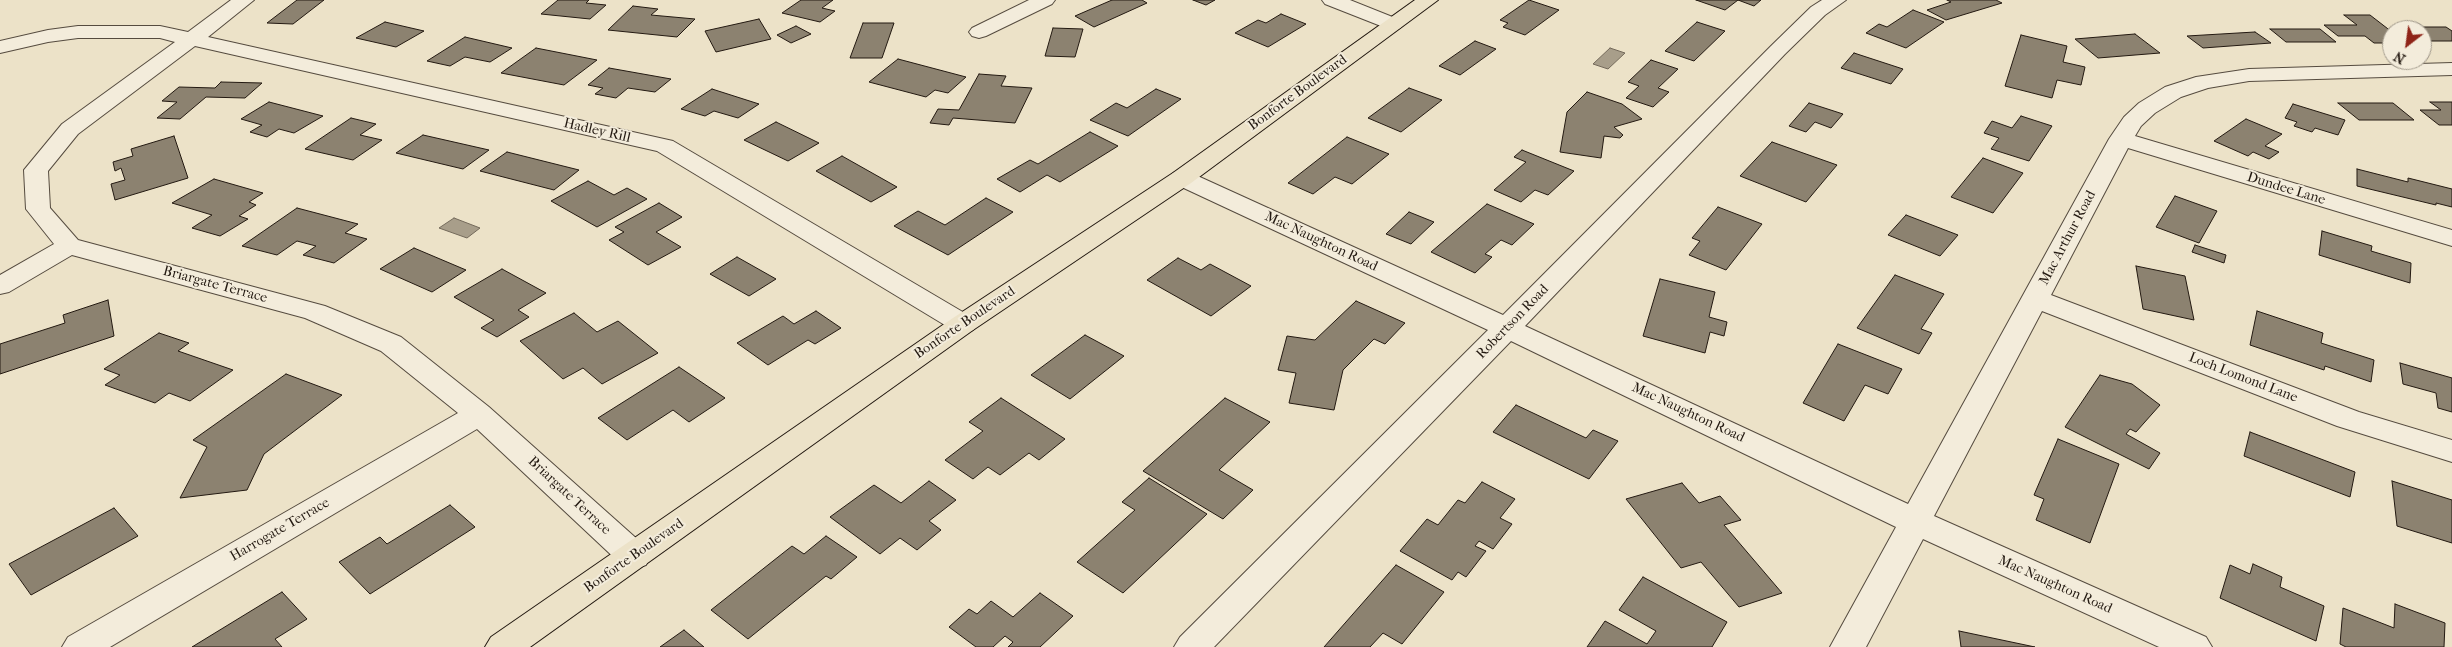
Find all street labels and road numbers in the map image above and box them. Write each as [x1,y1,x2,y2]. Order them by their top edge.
street label: Bonforte Boulevard [1245,52,1351,134]
street label: Hadley Rill [562,115,632,147]
street label: Dundee Lane [2245,169,2327,209]
street label: Mac Arthur Road [2036,188,2100,288]
street label: Mac Naughton Road [1262,208,1380,276]
street label: Briargate Terrace [161,263,269,307]
street label: Robertson Road [1473,281,1553,363]
street label: Bonforte Boulevard [911,283,1019,363]
street label: Loch Lomond Lane [2186,349,2300,407]
street label: Mac Naughton Road [1629,379,1747,447]
street label: Briargate Terrace [524,453,614,539]
street label: Harrogate Terrace [227,495,333,565]
street label: Bonforte Boulevard [581,515,687,597]
street label: Mac Naughton Road [1996,552,2114,618]

